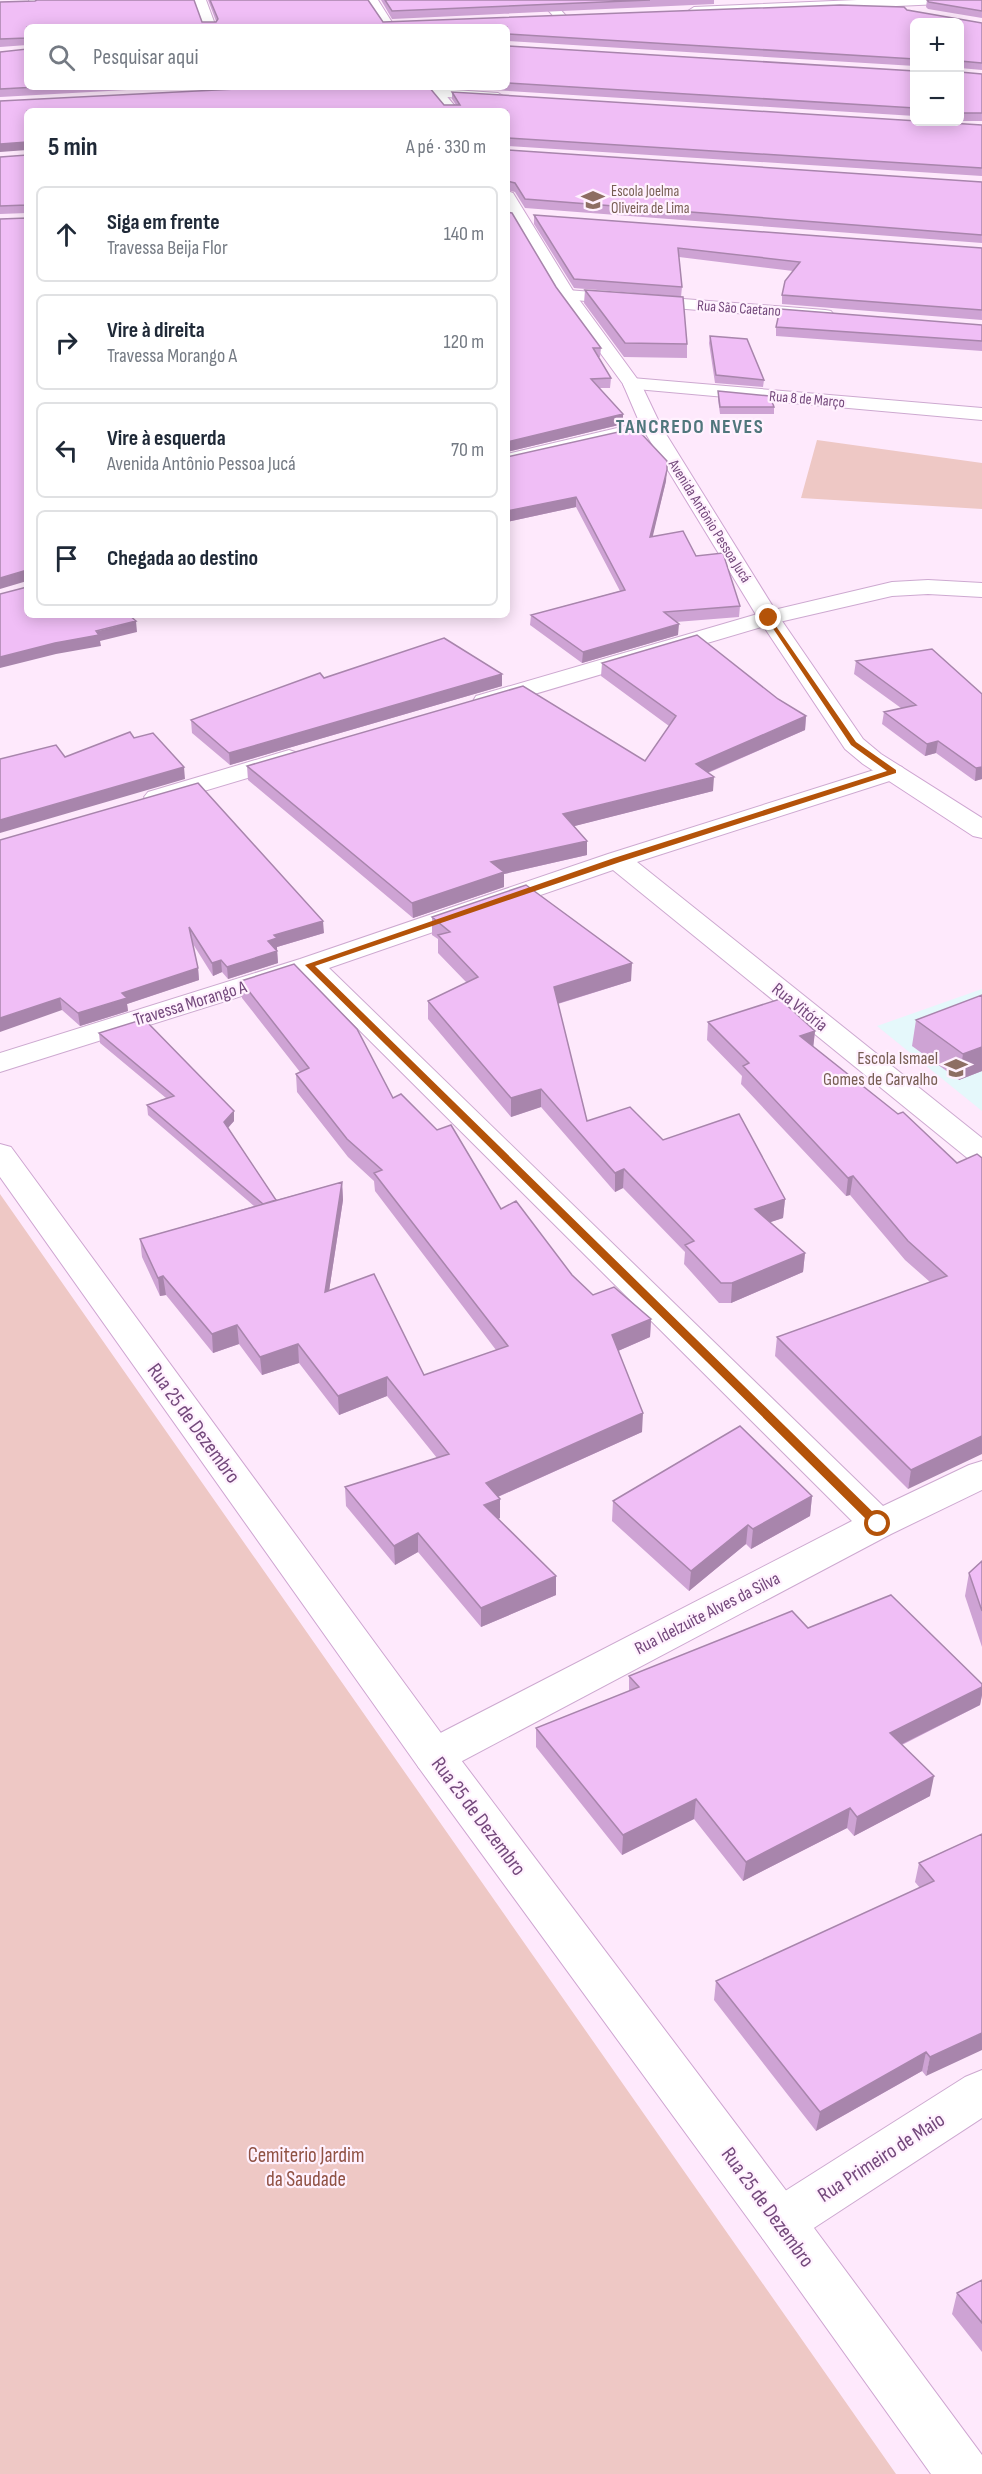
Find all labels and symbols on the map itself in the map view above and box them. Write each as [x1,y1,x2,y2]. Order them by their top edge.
place label: Escola Joelma Oliveira de Lima [611,182,690,218]
school or university icon: Escola Joelma Oliveira de Lima [580,187,606,213]
street label: Rua São Caetano [696,296,781,321]
street label: Rua 8 de Março [768,387,846,412]
district label: TANCREDO NEVES [616,415,764,439]
street label: Avenida Antônio Pessoa Jucá [663,455,755,587]
route end [755,604,781,630]
street label: Travessa Morango A [131,976,249,1031]
street label: Rua Vitória [768,979,832,1036]
place label: Escola Ismael Gomes de Carvalho [823,1048,938,1090]
school or university icon: Escola Ismael Gomes de Carvalho [943,1055,969,1081]
street label: Rua 25 de Dezembro [142,1359,245,1488]
route start [864,1510,890,1536]
street label: Rua Idelzuite Alves da Silva [631,1568,783,1659]
street label: Rua 25 de Dezembro [426,1752,531,1880]
street label: Rua Primeiro de Maio [813,2107,949,2208]
park label: Cemiterio Jardim da Saudade [248,2143,364,2192]
street label: Rua 25 de Dezembro [716,2143,819,2272]

